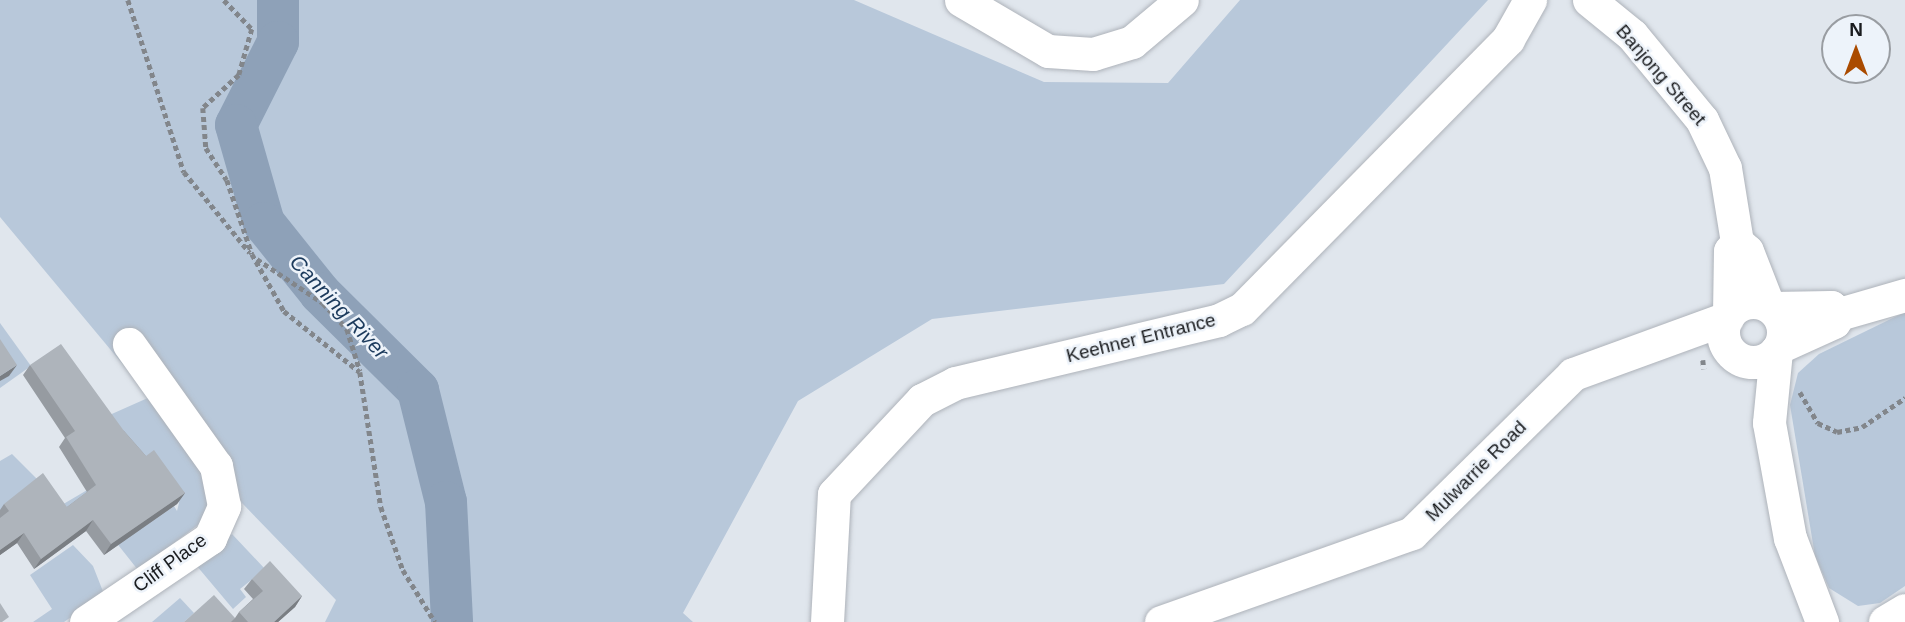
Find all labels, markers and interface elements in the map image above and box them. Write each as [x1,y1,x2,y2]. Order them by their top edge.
north arrow [1821,14,1891,84]
text: N [1849,19,1863,40]
street label: Banjong Street [1611,20,1711,130]
water label: Canning River [284,250,394,364]
street label: Keehner Entrance [1064,308,1218,368]
street label: Mulwarrie Road [1421,416,1531,526]
street label: Cliff Place [129,529,211,597]

